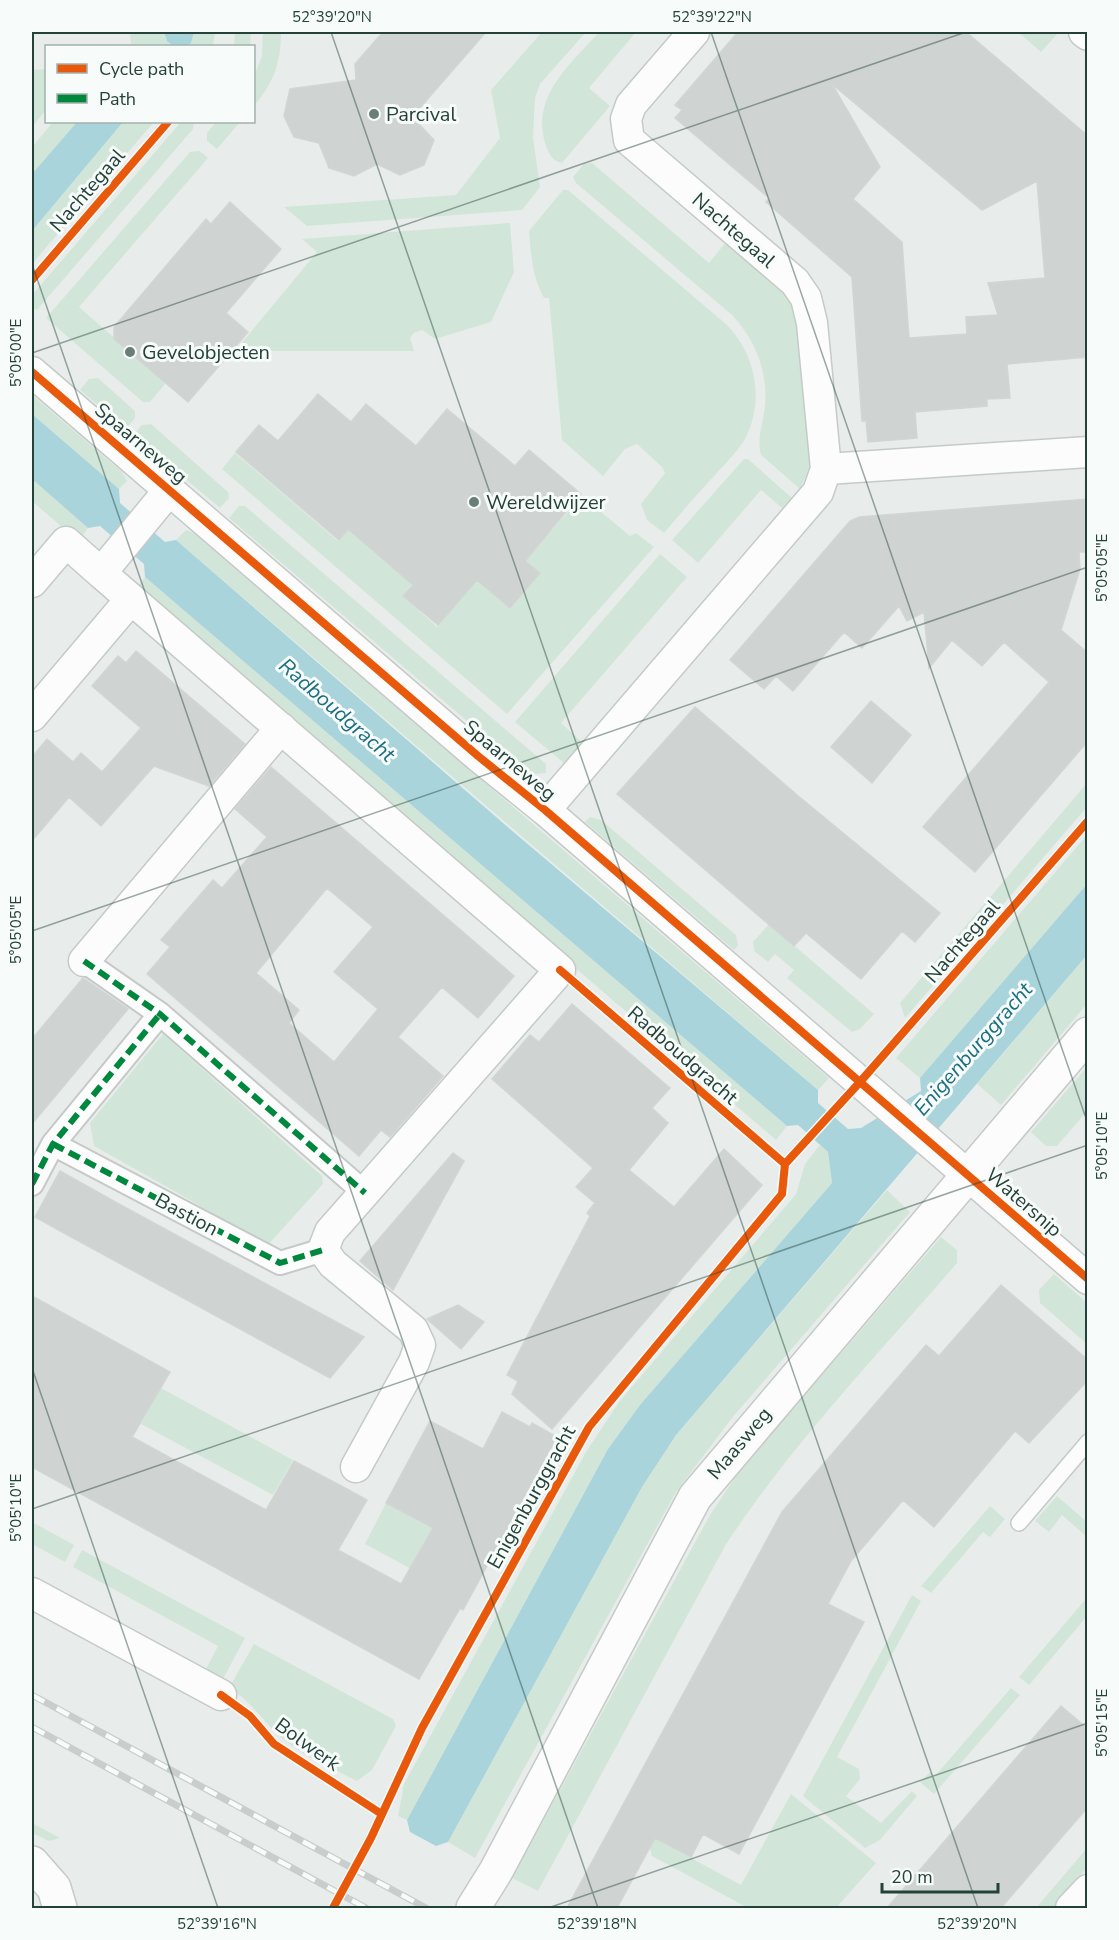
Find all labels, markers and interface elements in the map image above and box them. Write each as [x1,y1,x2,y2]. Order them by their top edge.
text: 52°39'20"N [292,7,372,27]
text: 52°39'22"N [672,7,752,27]
legend [45,45,255,123]
text: Cycle path [99,57,184,81]
text: Path [99,87,136,111]
place label: Parcival [386,101,456,128]
marker: Parcival [367,107,381,121]
street label: Nachtegaal [44,143,131,238]
street label: Nachtegaal [686,187,781,274]
text: 5°05'00"E [6,319,26,387]
place label: Gevelobjecten [142,339,270,366]
marker: Gevelobjecten [123,345,137,359]
street label: Spaarneweg [89,397,193,490]
place label: Wereldwijzer [486,489,606,516]
marker: Wereldwijzer [467,495,481,509]
text: 5°05'05"E [1092,534,1112,602]
water label: Radboudgracht [273,652,401,769]
street label: Spaarneweg [458,714,562,807]
street label: Nachtegaal [919,894,1006,989]
text: 5°05'05"E [6,896,26,964]
water label: Enigenburggracht [907,976,1039,1122]
street label: Radboudgracht [622,1000,744,1112]
text: 5°05'10"E [1092,1112,1112,1180]
street label: Watersnip [980,1162,1068,1243]
street label: Bastion [151,1187,223,1242]
street label: Maasweg [701,1401,778,1485]
street label: Enigenburggracht [481,1420,583,1574]
text: 5°05'10"E [6,1474,26,1542]
text: 5°05'15"E [1092,1689,1112,1757]
street label: Bolwerk [270,1711,347,1778]
scale bar [882,1856,998,1894]
text: 20 m [891,1865,933,1889]
text: 52°39'16"N [177,1914,257,1934]
text: 52°39'18"N [557,1914,637,1934]
text: 52°39'20"N [937,1914,1017,1934]

